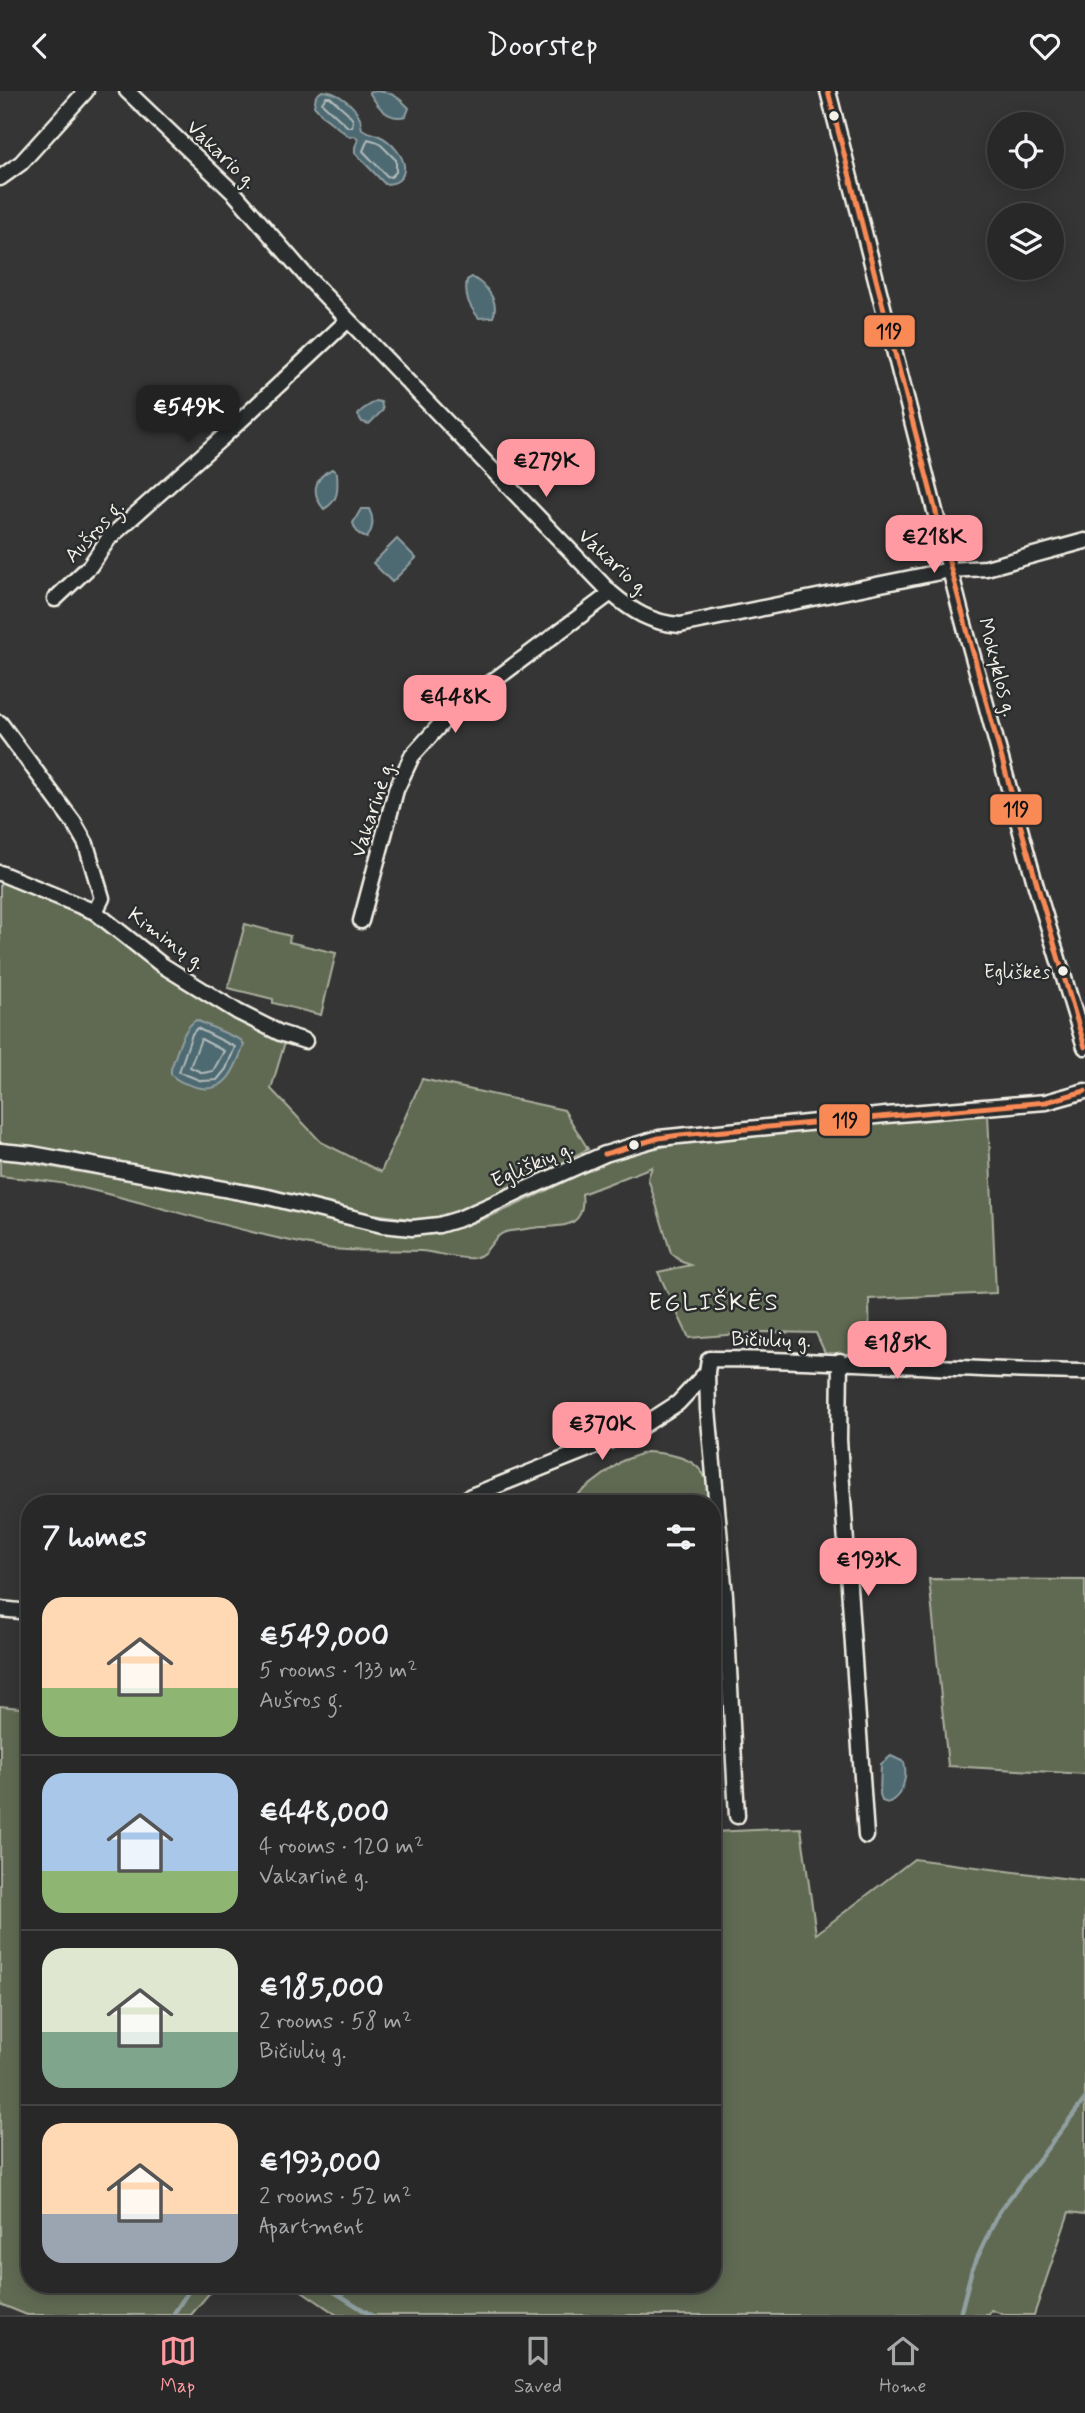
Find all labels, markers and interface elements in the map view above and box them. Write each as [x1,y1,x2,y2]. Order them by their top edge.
text: Doorstep [487,25,598,67]
icon: back [21,27,59,65]
icon: heart [1026,27,1064,65]
unlabelled marker [827,109,841,123]
map controls [987,112,1064,280]
button: locate [987,112,1064,189]
street label: Vakario g. [180,114,263,195]
button: layers [987,203,1064,280]
line badge: 119 [863,314,916,348]
text: 119 [876,320,902,345]
pin: €549K [139,385,237,445]
text: €549K [152,393,224,423]
pin: €279K [497,439,595,499]
text: €279K [513,447,579,477]
street label: Aušros g. [58,494,132,571]
pin: €218K [885,515,983,575]
street label: Vakario g. [571,522,655,603]
text: €218K [902,523,966,553]
street label: Mokyklos g. [970,615,1024,720]
pin: €448K [406,675,504,735]
text: €448K [419,683,491,713]
street label: Vakarinė g. [344,757,402,861]
line badge: 119 [989,793,1043,826]
text: 119 [1003,798,1029,823]
street label: Kiminų g. [122,901,211,977]
place label: Egliškės [984,960,1051,986]
marker: Egliškės [1056,964,1070,978]
line badge: 119 [818,1103,871,1137]
text: 119 [832,1109,858,1134]
street label: Egliškių g. [487,1134,578,1195]
unlabelled marker [627,1138,641,1152]
district label: EGLIŠKĖS [648,1288,780,1319]
pin: €185K [848,1321,946,1381]
street label: Bičiulių g. [731,1325,811,1355]
text: €185K [864,1329,931,1359]
pin: €370K [553,1403,651,1462]
text: €370K [568,1410,636,1440]
text: 7 homes [42,1518,147,1557]
icon: filters [662,1518,700,1556]
pin: €193K [819,1539,917,1598]
text: €193K [836,1546,900,1576]
text: €549,000 [259,1617,389,1656]
icon: home [98,1625,182,1709]
text: 5 rooms · 133 m² [259,1656,418,1686]
text: Aušros g. [259,1686,343,1716]
text: €448,000 [259,1793,389,1832]
icon: home [98,1801,182,1885]
text: 4 rooms · 120 m² [259,1832,424,1862]
text: Vakarinė g. [259,1862,369,1892]
text: €185,000 [259,1968,384,2007]
icon: home [98,1976,182,2060]
text: 2 rooms · 58 m² [259,2007,412,2037]
text: Bičiulių g. [259,2037,347,2067]
text: €193,000 [259,2143,381,2182]
icon: home [98,2151,182,2235]
text: 2 rooms · 52 m² [259,2182,412,2212]
text: Apartment [259,2212,364,2242]
tab: Map [159,2332,197,2399]
tab: Saved [514,2332,562,2399]
tab: Home [879,2332,926,2399]

